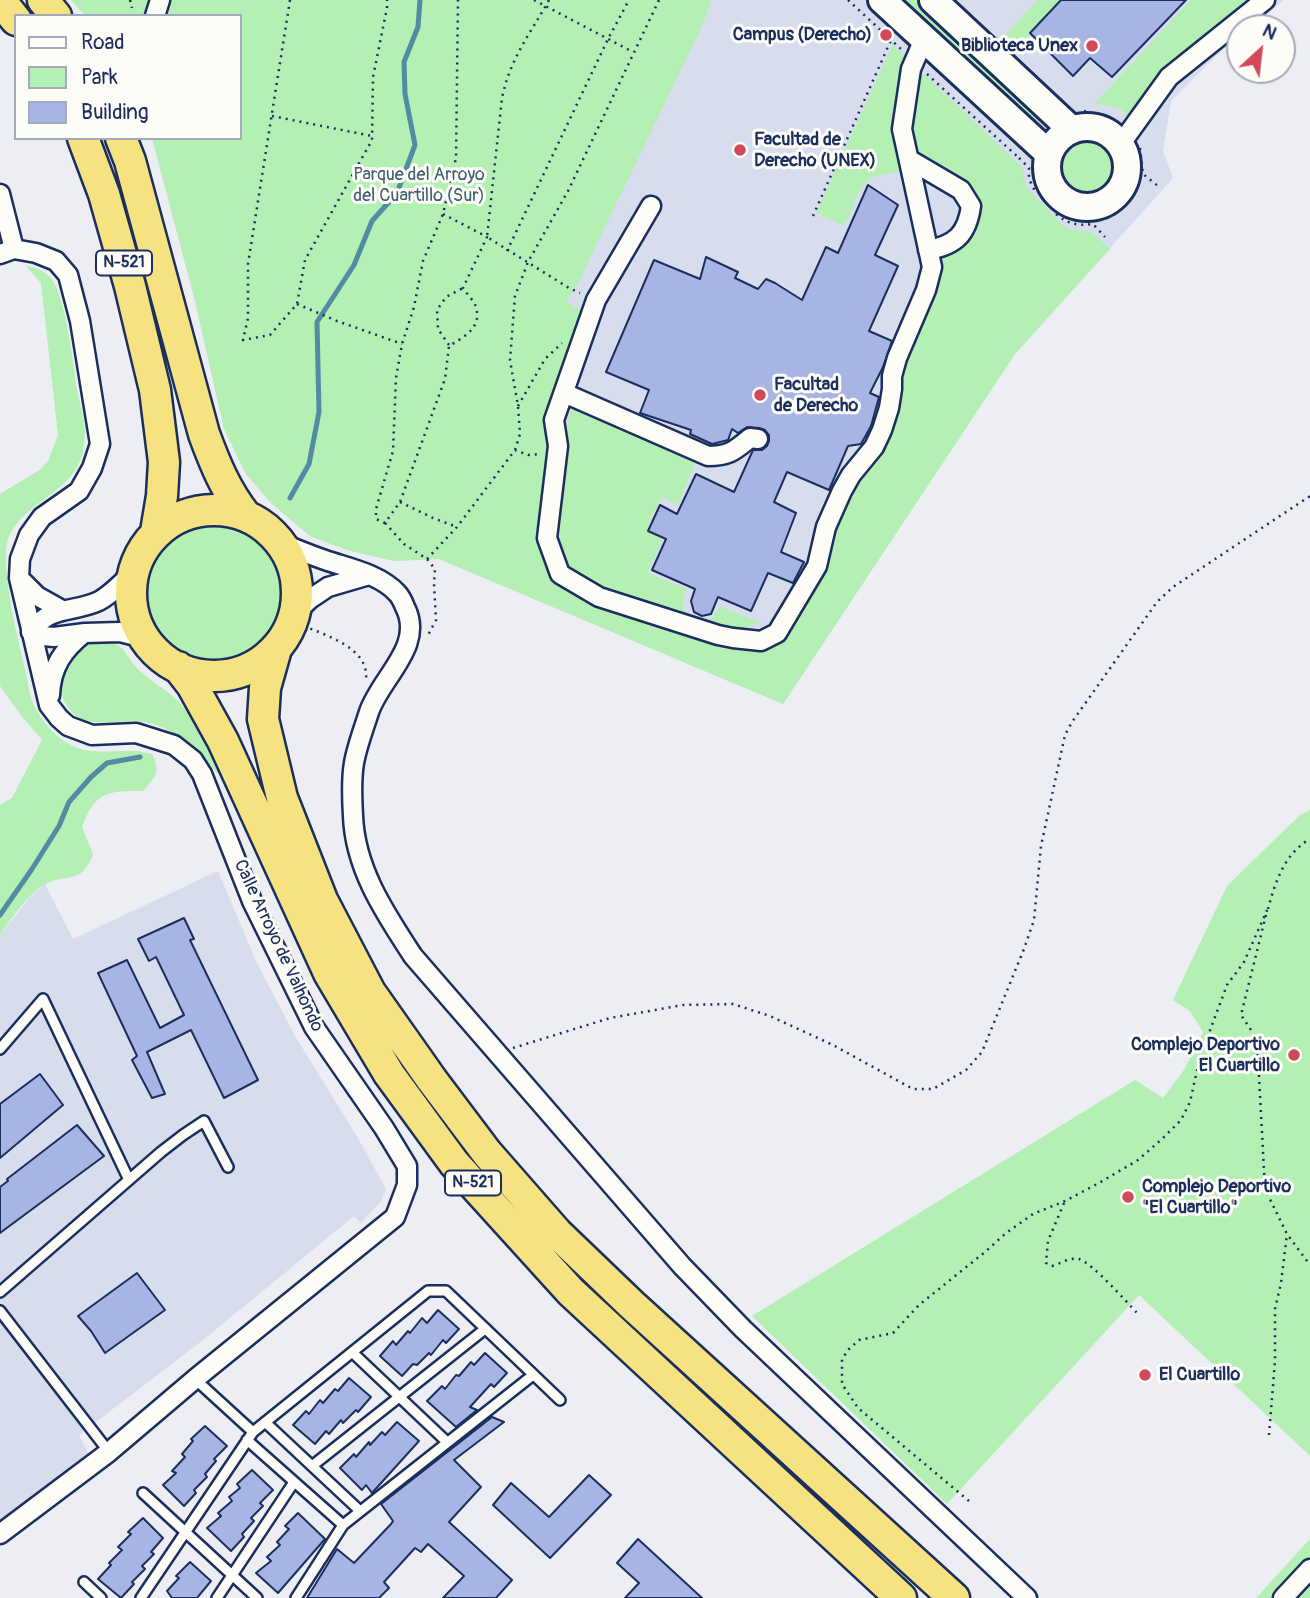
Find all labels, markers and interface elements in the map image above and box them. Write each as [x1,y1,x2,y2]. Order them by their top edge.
legend [14,14,242,140]
north arrow [1226,14,1296,84]
text: N [1258,18,1281,46]
place label: Campus (Derecho) [733,24,872,46]
marker: Campus (Derecho) [878,27,894,43]
text: Road [81,29,125,56]
place label: Biblioteca Unex [961,35,1078,57]
marker: Biblioteca Unex [1084,38,1100,54]
text: Park [81,64,118,91]
text: Building [81,99,148,126]
place label: Facultad de Derecho (UNEX) [754,129,876,172]
marker: Facultad de Derecho (UNEX) [732,142,748,158]
park label: Parque del Arroyo del Cuartillo (Sur) [353,164,485,206]
road number: N-521 [96,250,152,276]
place label: Facultad de Derecho [774,374,858,416]
marker: Facultad de Derecho [752,387,768,403]
street label: Calle Arroyo de Valhondo [229,857,327,1035]
place label: Complejo Deportivo El Cuartillo [1131,1034,1280,1076]
marker: Complejo Deportivo El Cuartillo [1286,1047,1302,1063]
road number: N-521 [445,1170,501,1196]
place label: Complejo Deportivo "El Cuartillo" [1142,1176,1291,1218]
marker: Complejo Deportivo "El Cuartillo" [1120,1189,1136,1205]
place label: El Cuartillo [1159,1364,1240,1386]
marker: El Cuartillo [1137,1367,1153,1383]

